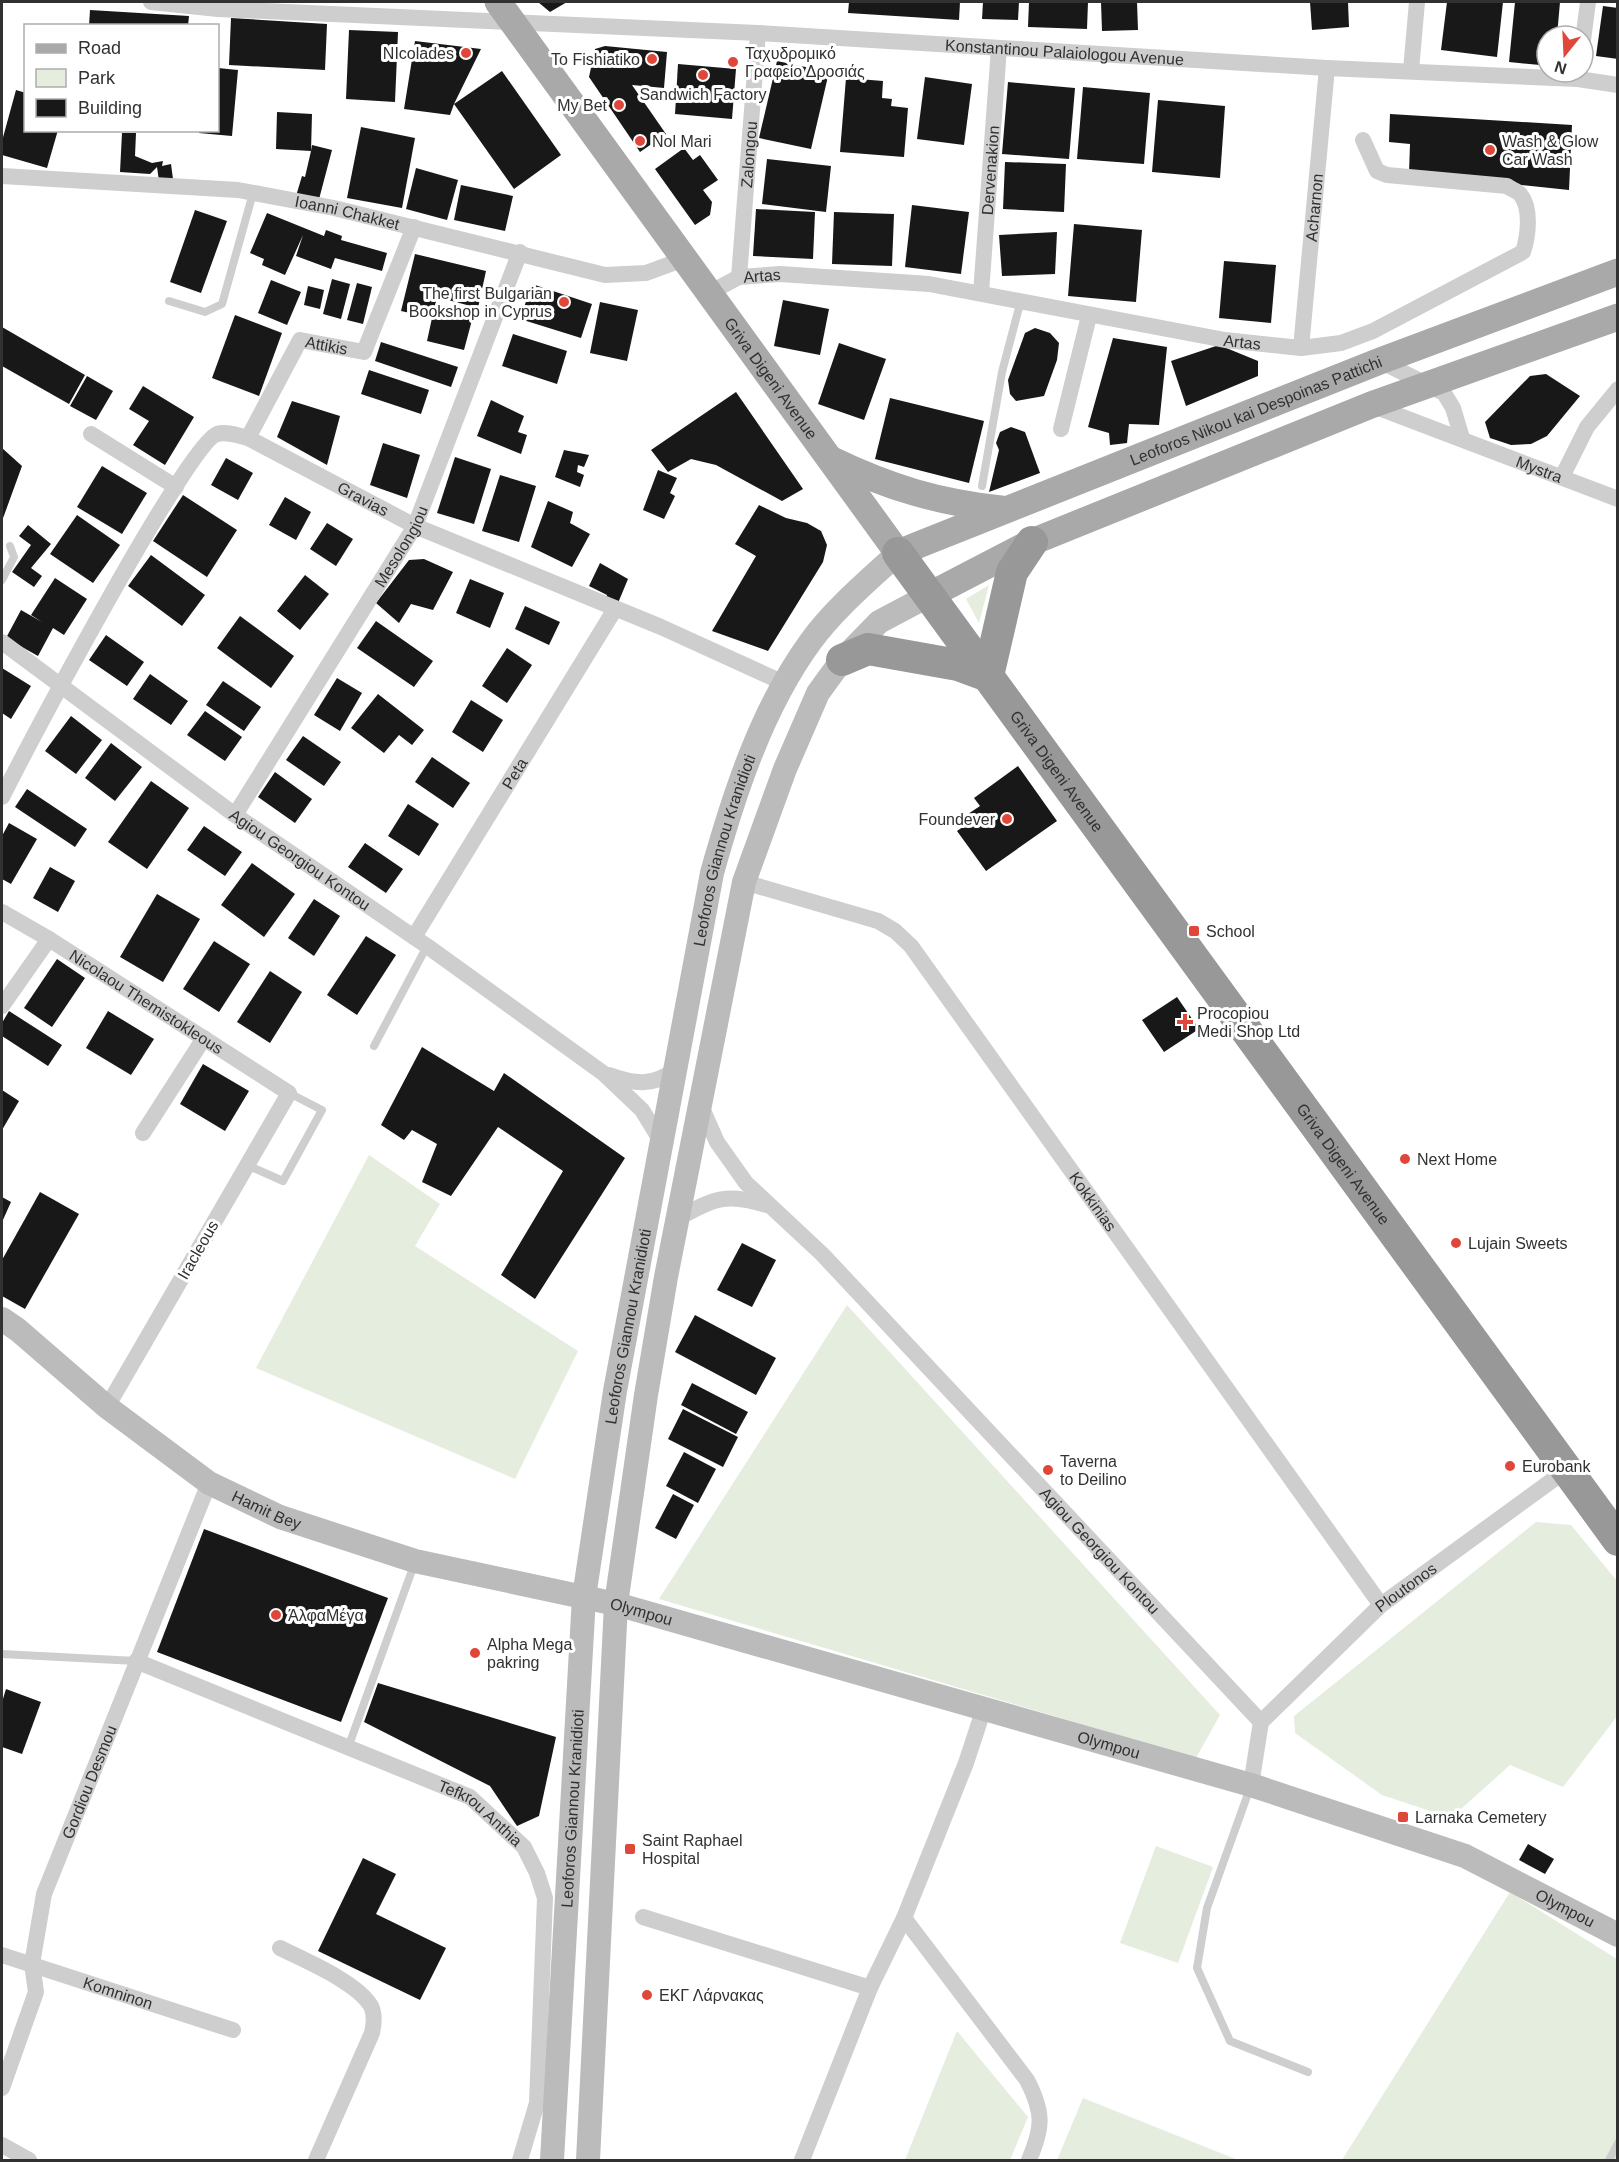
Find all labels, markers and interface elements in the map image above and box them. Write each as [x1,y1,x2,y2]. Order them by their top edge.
legend [24,24,219,132]
north arrow [1535,24,1595,84]
street label: Konstantinou Palaiologou Avenue [945,36,1185,68]
text: Road [78,38,121,58]
place label: NIcolades [383,45,454,62]
place label: Ταχυδρομικό Γραφείο Δροσιάς [745,45,865,80]
marker: NIcolades [459,46,473,60]
place label: To Fishiatiko [551,51,640,68]
marker: To Fishiatiko [645,52,659,66]
marker: Ταχυδρομικό Γραφείο Δροσιάς [726,55,740,69]
text: N [1552,58,1569,78]
text: Park [78,68,116,88]
marker: Sandwich Factory [696,68,710,82]
place label: Sandwich Factory [639,86,767,103]
place label: My Bet [557,97,608,114]
text: Building [78,98,142,118]
marker: My Bet [612,98,626,112]
street label: Zalongou [737,120,760,188]
street label: Dervenakion [978,125,1002,216]
place label: Nol Mari [652,133,712,150]
place label: Wash & Glow Car Wash [1502,133,1599,168]
marker: Nol Mari [633,134,647,148]
marker: Wash & Glow Car Wash [1483,143,1497,157]
street label: Acharnon [1302,173,1326,243]
street label: Ioanni Chakket [294,192,402,233]
street label: Artas [743,265,781,285]
place label: The first Bulgarian Bookshop in Cyprus [409,285,552,320]
marker: The first Bulgarian Bookshop in Cyprus [557,295,571,309]
street label: Griva Digeni Avenue [722,314,821,442]
street label: Artas [1223,331,1262,352]
street label: Attikis [304,333,349,357]
street label: Leoforos Nikou kai Despoinas Pattichi [1127,353,1384,468]
street label: Mystra [1514,453,1565,486]
street label: Gravias [335,478,392,519]
street label: Mesolongiou [371,503,430,590]
street label: Griva Digeni Avenue [1007,707,1107,835]
street label: Leoforos Giannou Kranidioti [690,752,758,948]
street label: Peta [498,755,530,792]
street label: Agiou Georgiou Kontou [227,805,374,913]
place label: Foundever [919,811,996,828]
marker: Foundever [1000,812,1014,826]
place label: School [1206,923,1255,940]
marker: School [1187,924,1201,938]
street label: Nicolaou Themistokleous [67,946,226,1057]
place label: Procopiou Medi Shop Ltd [1197,1005,1300,1040]
marker: Procopiou Medi Shop Ltd [1178,1015,1192,1029]
street label: Griva Digeni Avenue [1294,1100,1393,1228]
place label: Next Home [1417,1151,1497,1168]
marker: Next Home [1398,1152,1412,1166]
street label: Kokkinias [1066,1169,1120,1234]
street label: Iracleous [174,1218,222,1282]
street label: Leoforos Giannou Kranidioti [602,1227,654,1425]
place label: Lujain Sweets [1468,1235,1568,1252]
marker: Lujain Sweets [1449,1236,1463,1250]
place label: Taverna to Deilino [1060,1453,1127,1488]
place label: Eurobank [1522,1458,1591,1475]
marker: Eurobank [1503,1459,1517,1473]
marker: Taverna to Deilino [1041,1463,1055,1477]
street label: Agiou Georgiou Kontou [1037,1484,1163,1617]
street label: Hamit Bey [229,1487,303,1532]
street label: Ploutonos [1372,1559,1439,1615]
street label: Olympou [608,1594,675,1628]
place label: ΆλφαΜέγα [288,1607,364,1624]
marker: ΆλφαΜέγα [269,1608,283,1622]
place label: Alpha Mega pakring [487,1636,572,1671]
marker: Alpha Mega pakring [468,1646,482,1660]
street label: Leoforos Giannou Kranidioti [558,1709,586,1908]
street label: Gordiou Desmou [59,1723,119,1841]
street label: Olympou [1076,1728,1142,1761]
street label: Tefkrou Anthia [436,1777,526,1850]
place label: Larnaka Cemetery [1415,1809,1547,1826]
marker: Larnaka Cemetery [1396,1810,1410,1824]
place label: Saint Raphael Hospital [642,1832,743,1867]
marker: Saint Raphael Hospital [623,1842,637,1856]
street label: Olympou [1533,1885,1597,1930]
street label: Komninon [81,1973,155,2012]
place label: ΕΚΓ Λάρνακας [659,1987,764,2004]
marker: ΕΚΓ Λάρνακας [640,1988,654,2002]

